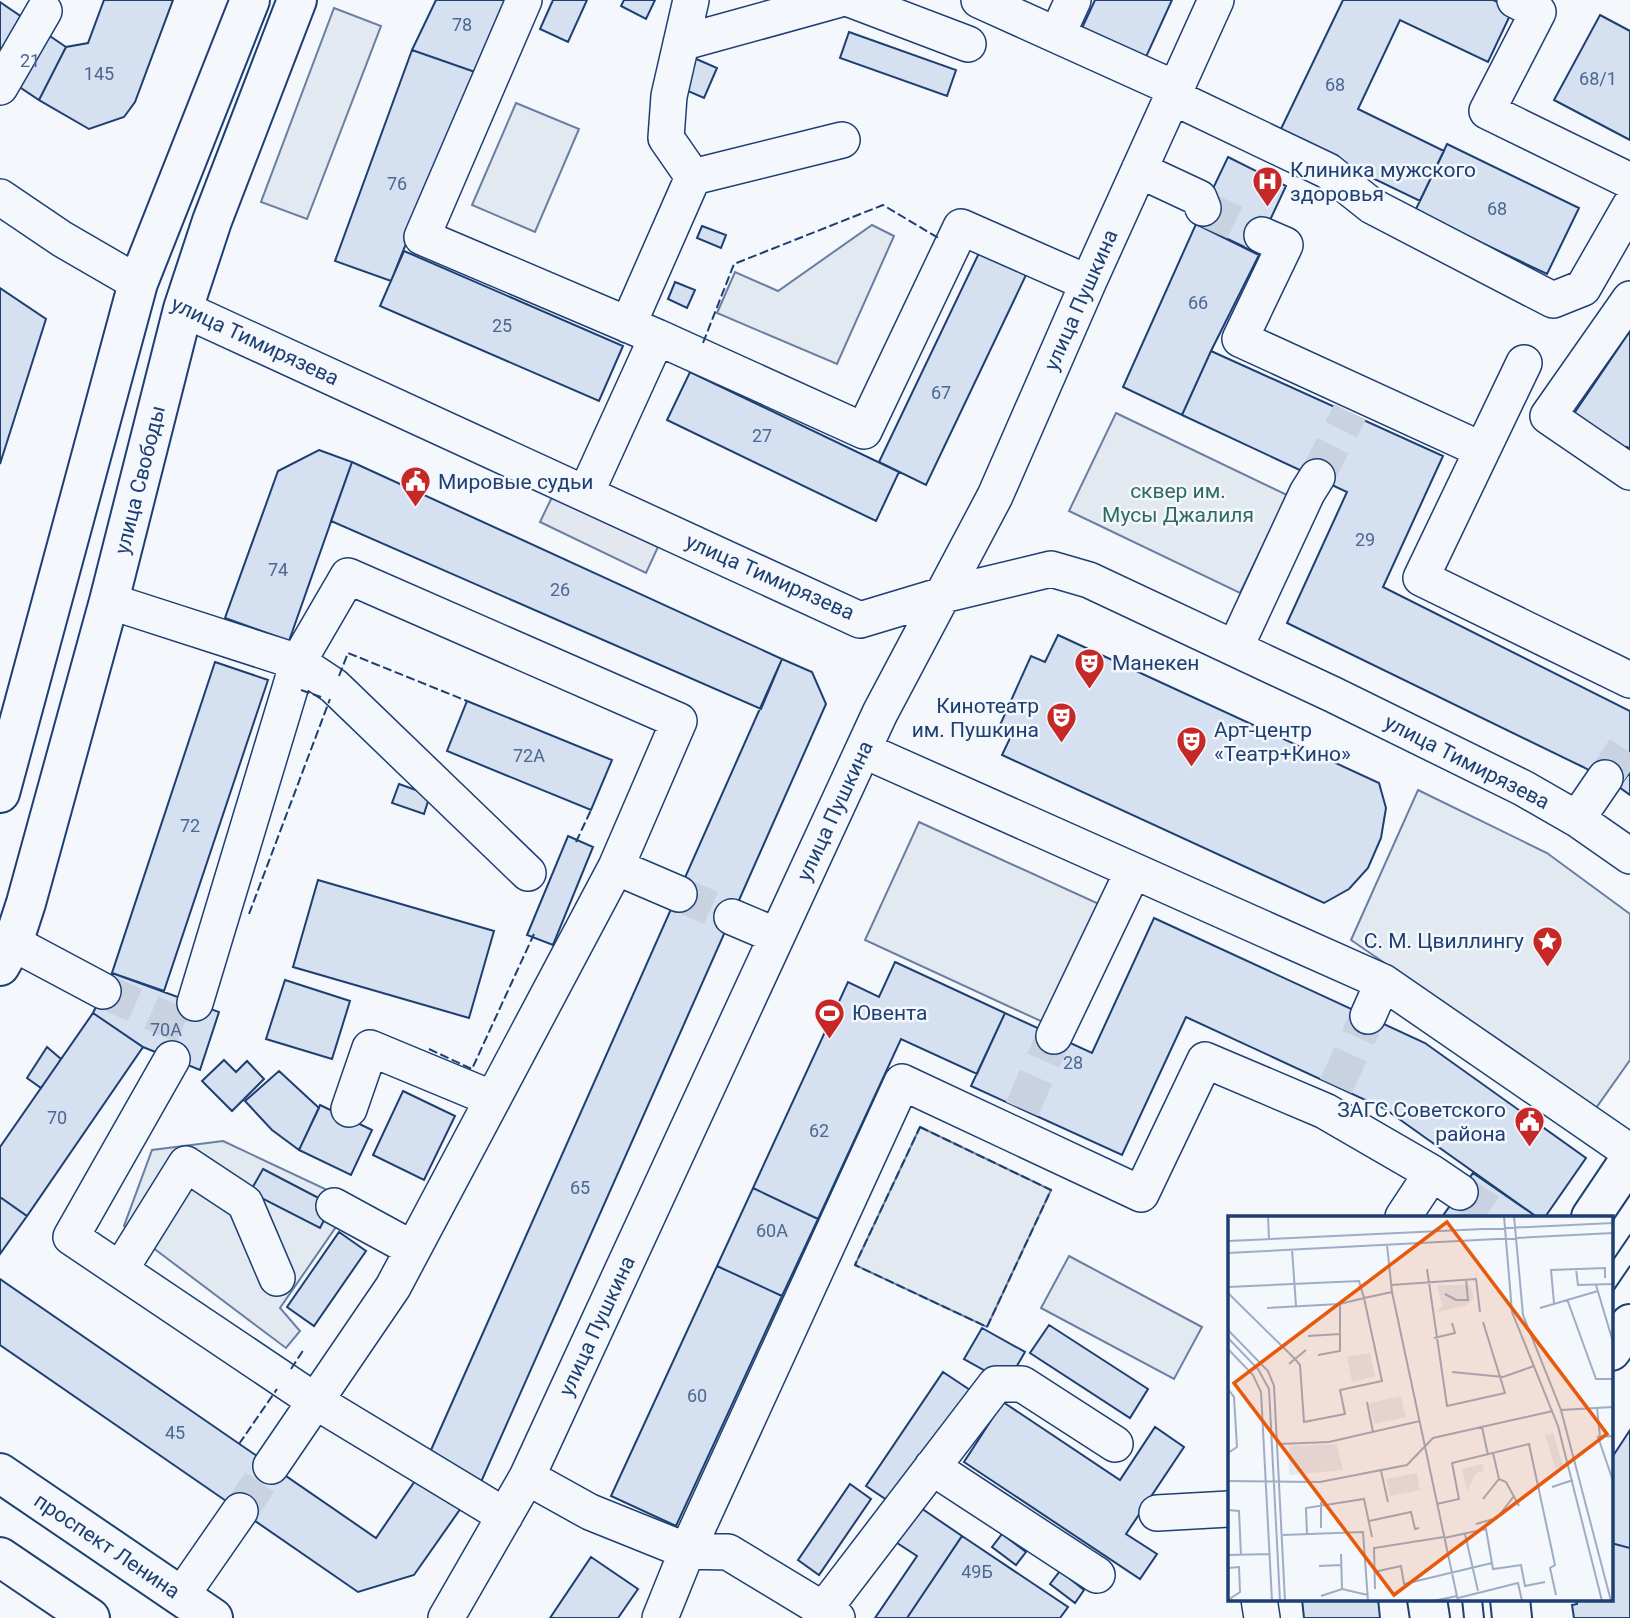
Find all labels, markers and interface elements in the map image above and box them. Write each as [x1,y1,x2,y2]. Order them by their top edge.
house number: 78 [452,14,472,35]
house number: 21 [20,50,40,71]
house number: 145 [84,63,114,84]
house number: 68/1 [1579,68,1617,89]
house number: 68 [1325,74,1345,95]
place label: Клиника мужского здоровья [1290,158,1476,206]
hospital icon: Клиника мужского здоровья [1250,165,1284,209]
house number: 76 [387,173,407,194]
house number: 68 [1487,198,1507,219]
street label: улица Пушкина [1039,226,1123,374]
street label: улица Тимирязева [167,292,343,390]
house number: 66 [1188,292,1208,313]
house number: 25 [492,315,512,336]
house number: 67 [931,382,951,403]
street label: улица Свободы [110,403,170,557]
house number: 27 [752,425,772,446]
public building icon: Мировые судьи [398,465,432,509]
place label: Мировые судьи [438,470,593,494]
park label: сквер им. Мусы Джалиля [1102,479,1254,527]
street label: улица Тимирязева [682,529,858,625]
house number: 29 [1355,529,1375,550]
house number: 74 [268,559,288,580]
house number: 26 [550,579,570,600]
theatre icon: Манекен [1072,646,1106,690]
place label: Манекен [1112,651,1199,675]
place label: Кинотеатр им. Пушкина [912,694,1039,742]
theatre icon: Кинотеатр им. Пушкина [1045,701,1079,745]
street label: улица Тимирязева [1380,710,1554,814]
place label: Арт-центр «Театр+Кино» [1214,718,1351,766]
theatre icon: Арт-центр «Театр+Кино» [1174,725,1208,769]
street label: улица Пушкина [792,737,878,885]
house number: 72А [513,745,545,766]
house number: 72 [180,815,200,836]
place icon: С. М. Цвиллингу [1530,924,1564,968]
place label: С. М. Цвиллингу [1364,929,1524,953]
sports icon: Ювента [812,996,846,1040]
place label: Ювента [852,1001,927,1025]
house number: 70А [150,1019,182,1040]
house number: 28 [1063,1052,1083,1073]
place label: ЗАГС Советского района [1337,1098,1506,1146]
public building icon: ЗАГС Советского района [1512,1105,1546,1149]
house number: 70 [47,1107,67,1128]
house number: 62 [809,1120,829,1141]
house number: 65 [570,1177,590,1198]
inset map [1228,1216,1612,1600]
house number: 60А [756,1220,788,1241]
street label: улица Пушкина [554,1252,640,1400]
house number: 60 [687,1385,707,1406]
house number: 45 [165,1422,185,1443]
street label: проспект Ленина [30,1488,184,1604]
house number: 49Б [961,1561,993,1582]

